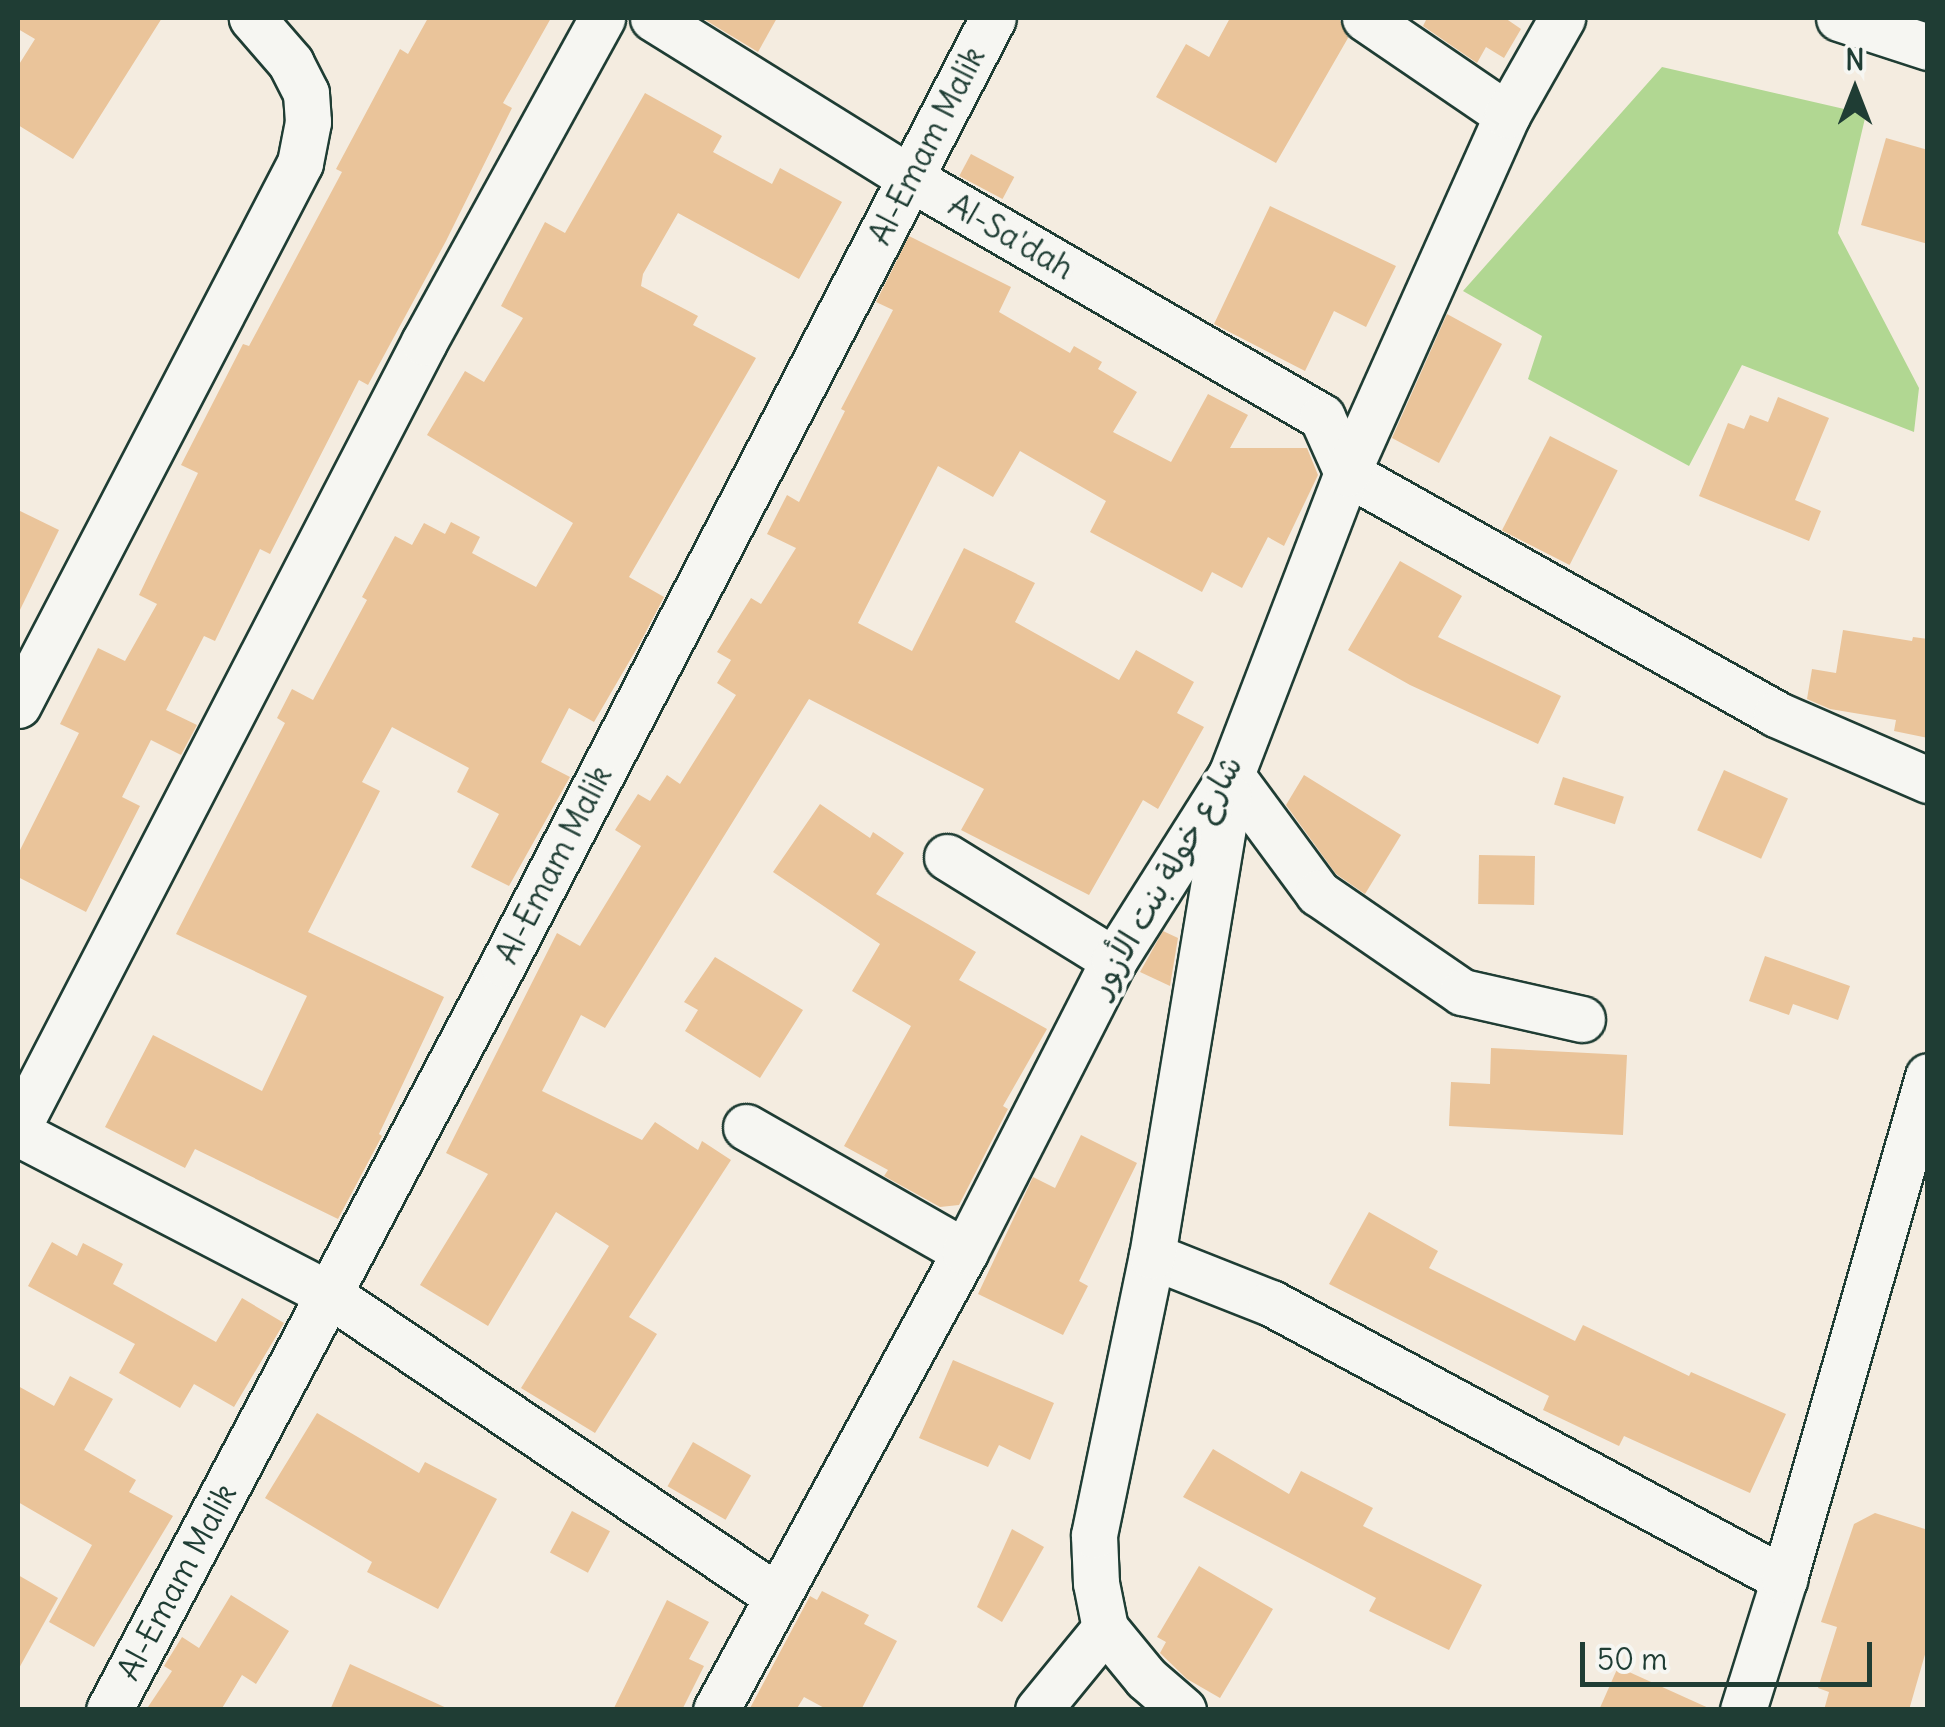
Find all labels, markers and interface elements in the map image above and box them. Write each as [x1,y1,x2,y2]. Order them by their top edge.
north arrow [1805,40,1905,140]
street label: Al-Emam Malik [861,41,993,251]
text: N [1845,42,1865,78]
street label: Al-Sa'dah [942,186,1080,288]
street label: شارع خولة بنت الأزور [1081,749,1251,1003]
street label: Al-Emam Malik [488,760,620,970]
street label: Al-Emam Malik [109,1477,245,1687]
scale bar [1585,1622,1878,1684]
text: 50 m [1597,1640,1667,1678]

